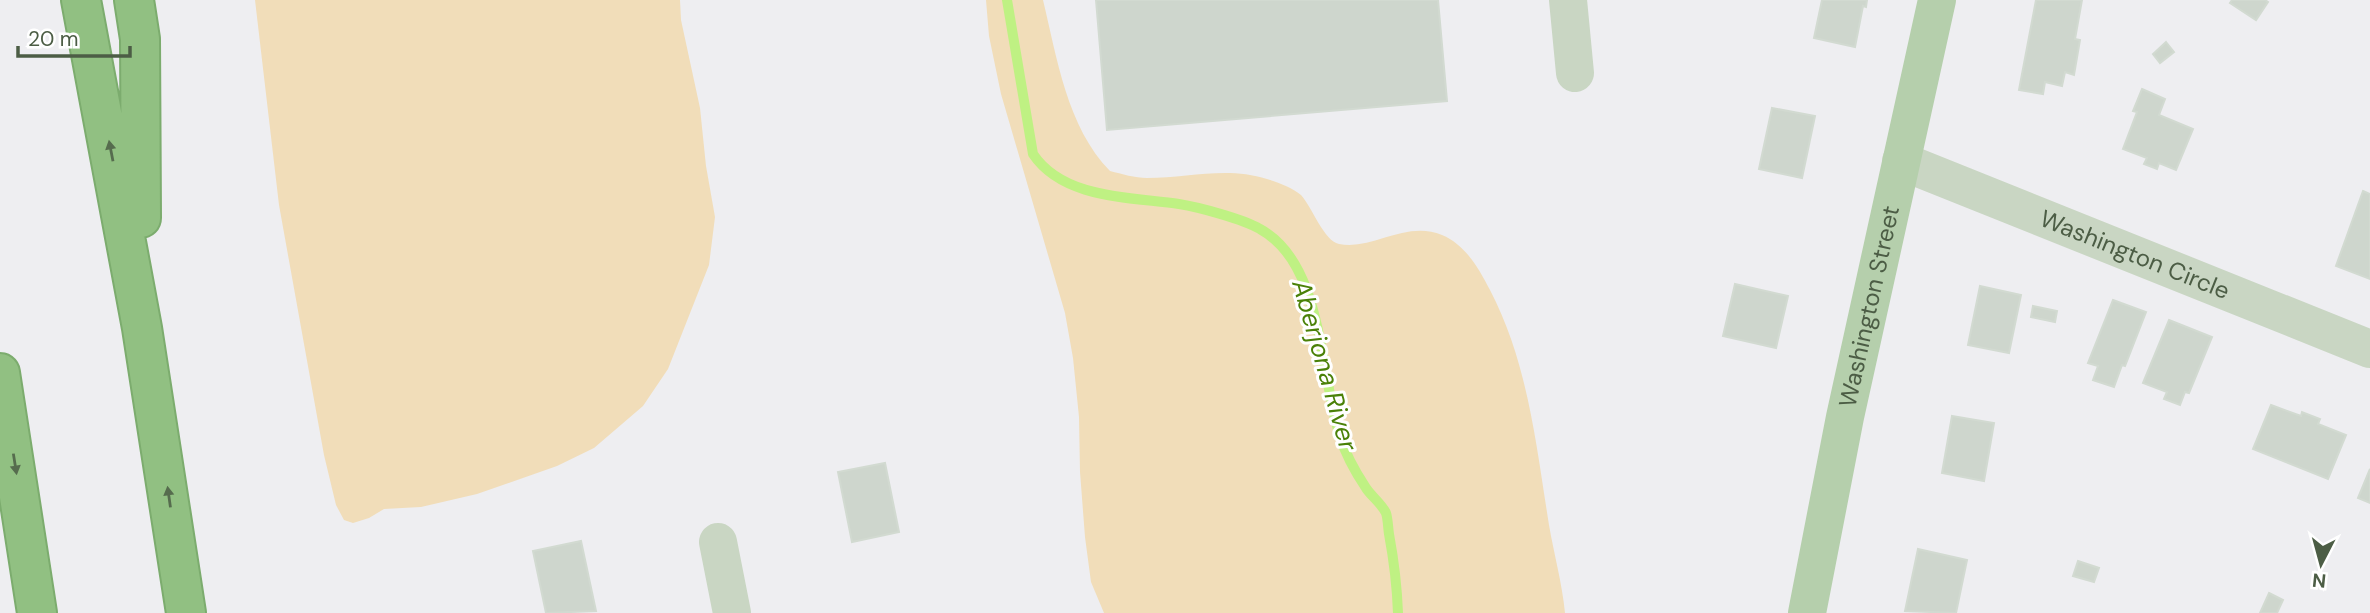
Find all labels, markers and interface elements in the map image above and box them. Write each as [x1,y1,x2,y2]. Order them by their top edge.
scale bar [18,14,130,58]
text: 20 m [28,25,79,53]
one-way arrow [105,140,116,162]
street label: Washington Circle [2036,202,2234,306]
street label: Washington Street [1832,203,1906,410]
water label: Aberjona River [1284,275,1366,456]
one-way arrow [10,453,21,475]
one-way arrow [163,485,174,507]
north arrow [2286,529,2356,599]
text: N [2311,567,2327,594]

